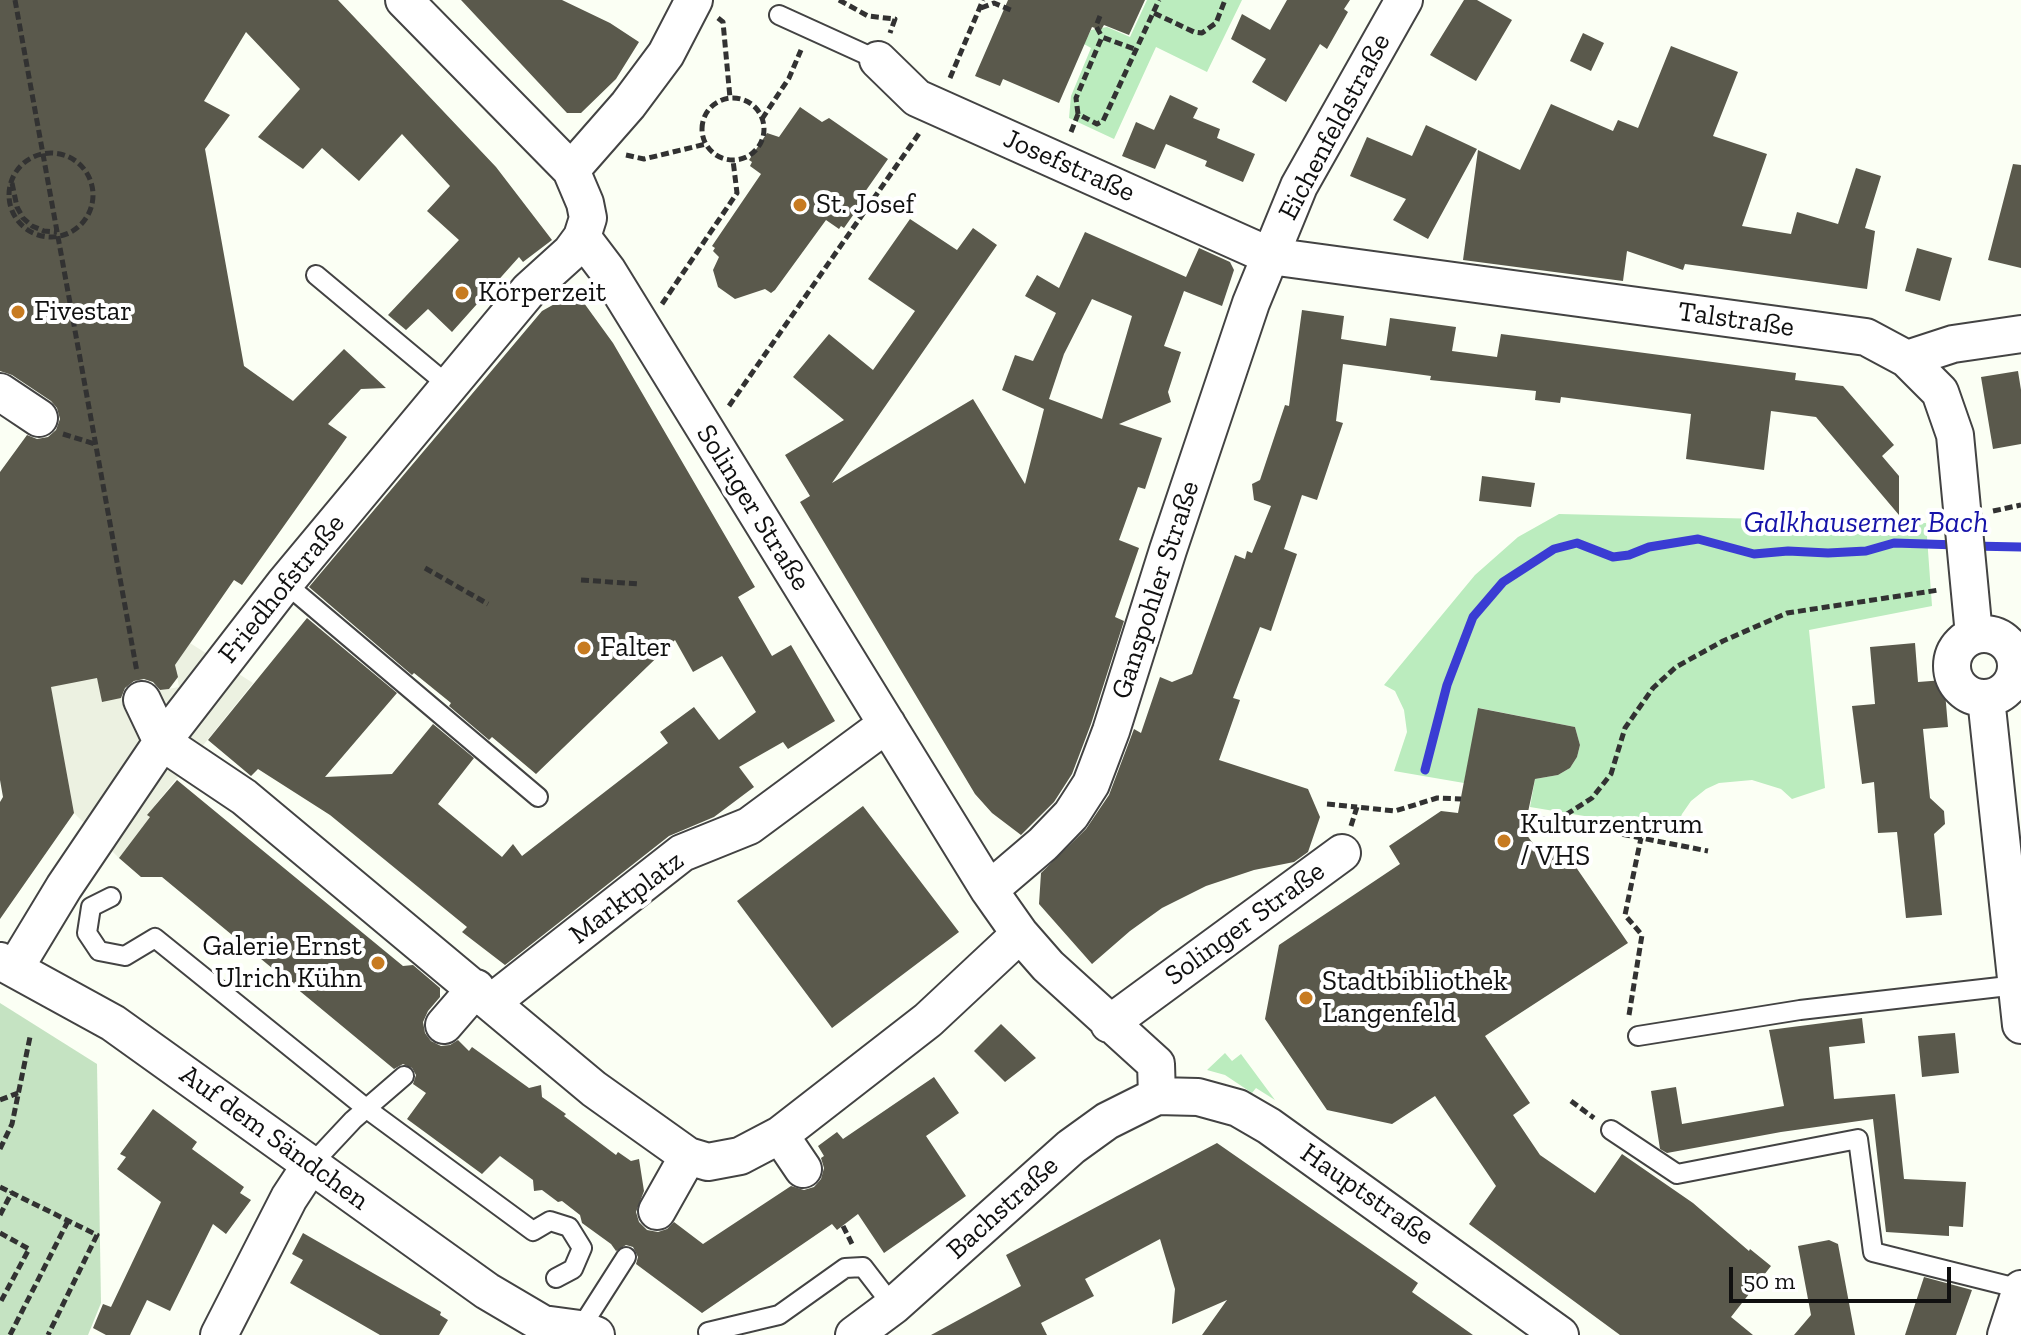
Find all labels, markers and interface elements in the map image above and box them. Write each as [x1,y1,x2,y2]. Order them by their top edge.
street label: Eichenfeldstraße [1272,28,1398,226]
street label: Josefstraße [998,122,1140,210]
place label: St. Josef [816,188,914,222]
marker: St. Josef [791,196,809,214]
place label: Körperzeit [478,276,606,310]
marker: Körperzeit [453,284,471,302]
place label: Fivestar [34,295,132,329]
street label: Talstraße [1676,295,1796,345]
marker: Fivestar [9,303,27,321]
street label: Solinger Straße [689,419,817,597]
street label: Ganspohler Straße [1105,477,1207,703]
water label: Galkhauserner Bach [1744,505,1988,541]
street label: Friedhofstraße [212,508,352,670]
place label: Falter [600,631,672,665]
marker: Falter [575,639,593,657]
place label: Kulturzentrum / VHS [1520,808,1703,874]
marker: Kulturzentrum / VHS [1495,832,1513,850]
street label: Marktplatz [563,844,691,952]
street label: Solinger Straße [1159,855,1331,993]
place label: Galerie Ernst Ulrich Kühn [202,930,362,996]
marker: Galerie Ernst Ulrich Kühn [369,954,387,972]
place label: Stadtbibliothek Langenfeld [1322,965,1508,1031]
marker: Stadtbibliothek Langenfeld [1297,989,1315,1007]
street label: Auf dem Sändchen [173,1058,375,1218]
street label: Hauptstraße [1294,1137,1440,1253]
street label: Bachstraße [940,1149,1066,1267]
scale bar [1733,1251,1955,1301]
text: 50 m [1743,1266,1795,1295]

